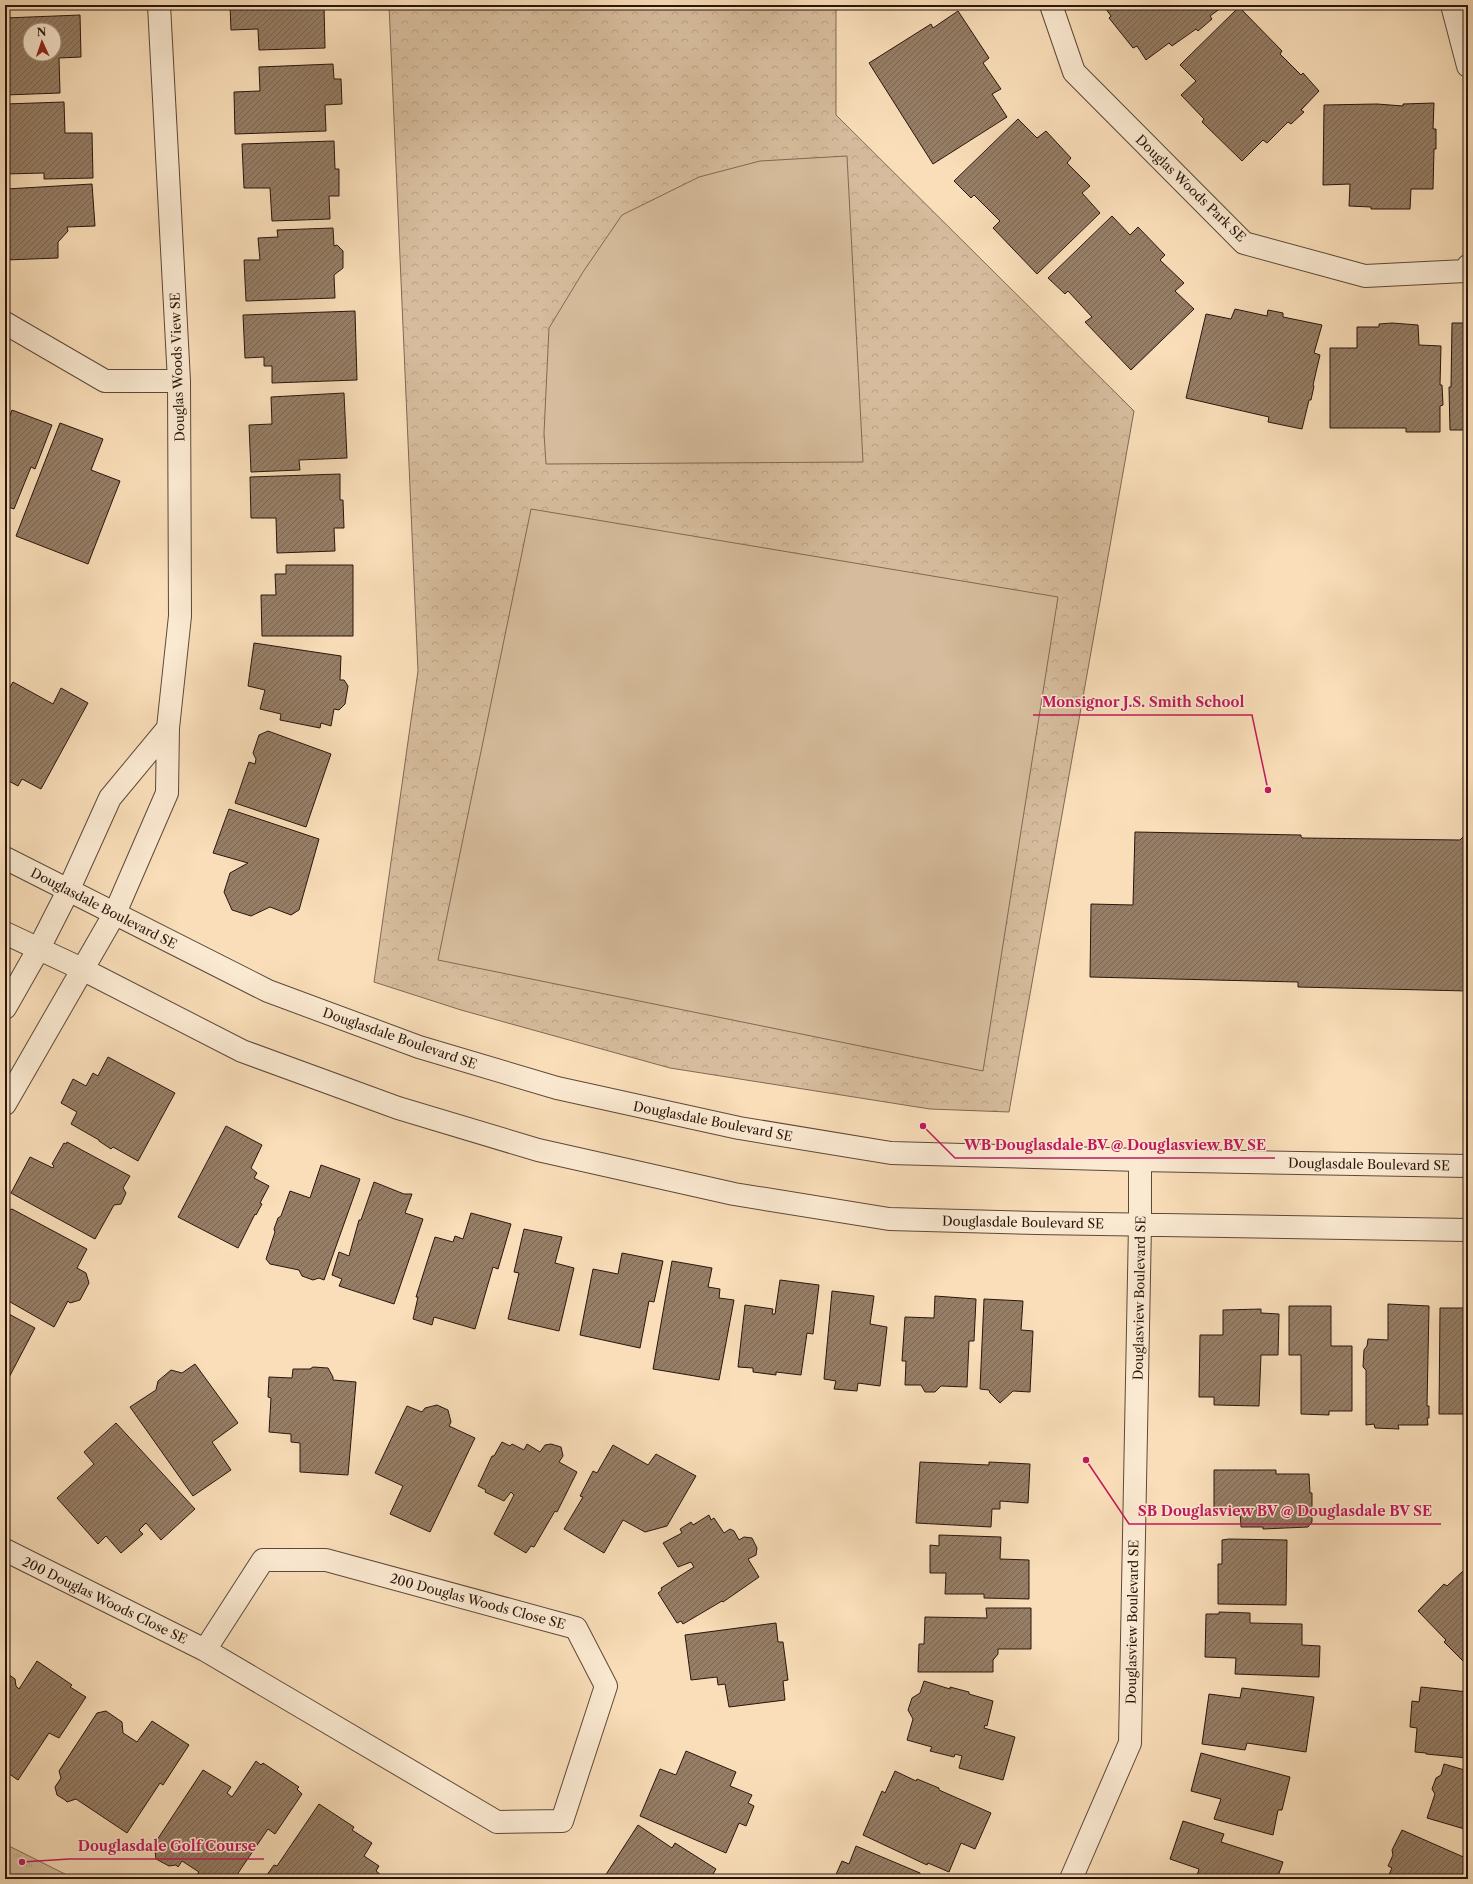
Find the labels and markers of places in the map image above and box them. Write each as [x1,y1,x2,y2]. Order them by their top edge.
callout: Monsignor J.S. Smith School [1033,689,1252,715]
callout: WB Douglasdale BV @ Douglasview BV SE [955,1132,1275,1158]
callout: SB Douglasview BV @ Douglasdale BV SE [1129,1498,1441,1524]
callout: Douglasdale Golf Course [69,1833,264,1859]

